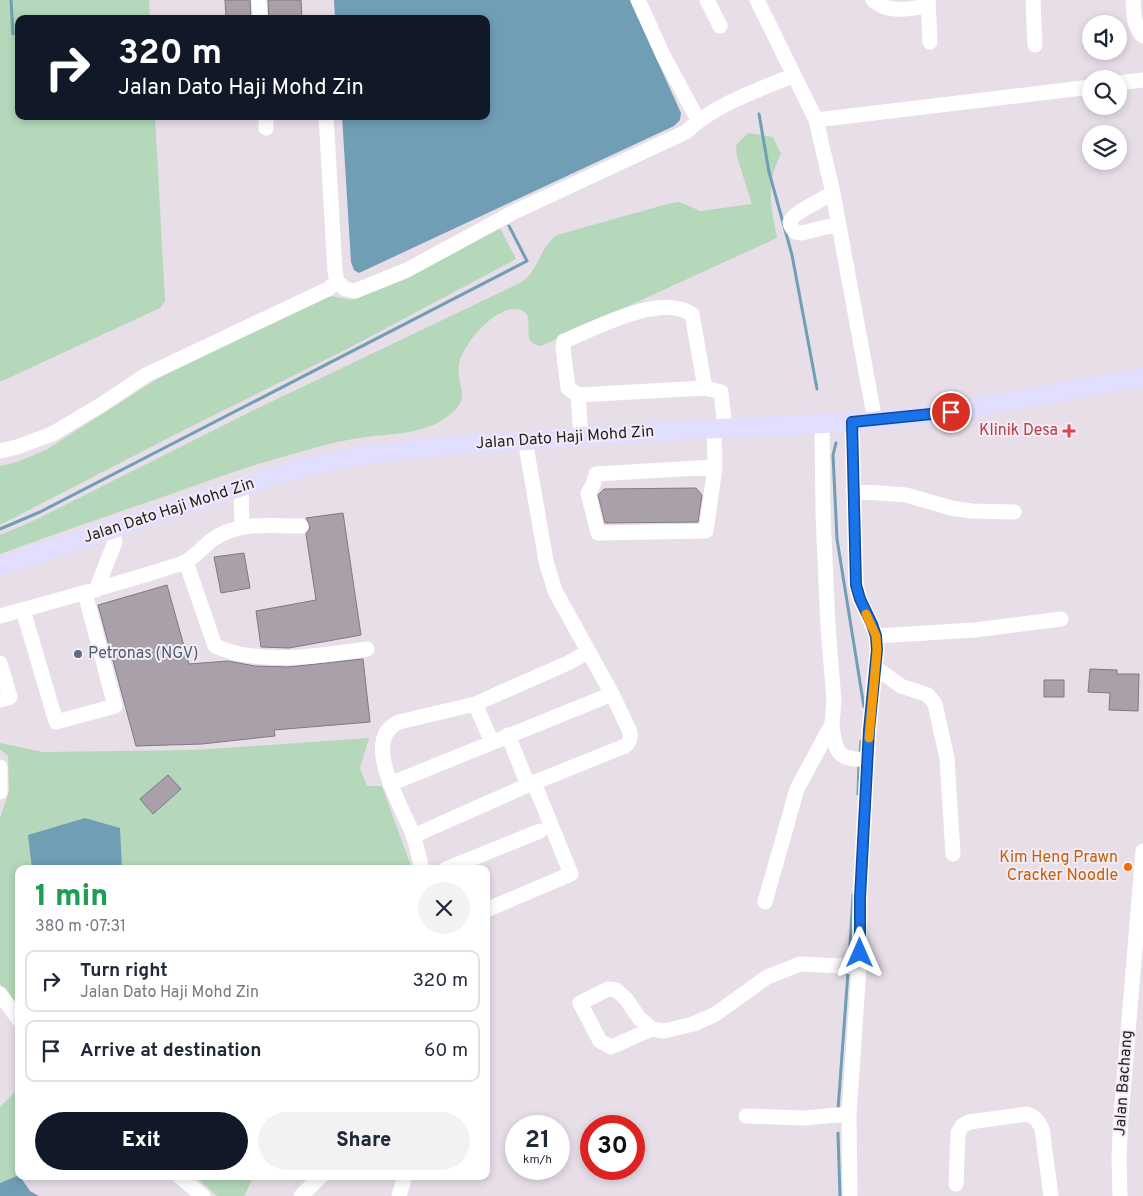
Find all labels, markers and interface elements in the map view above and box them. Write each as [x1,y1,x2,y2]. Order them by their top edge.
map controls [1082,15,1127,170]
button: sound [1082,15,1127,60]
text: 320 m [118,32,222,76]
icon: right [35,35,100,100]
button: search [1082,70,1127,115]
text: Jalan Dato Haji Mohd Zin [118,75,364,102]
button: layers [1082,125,1127,170]
pin [930,391,972,433]
icon: arrive [937,398,965,426]
place label: Klinik Desa [979,421,1058,441]
street label: Jalan Dato Haji Mohd Zin [475,422,655,454]
marker: Klinik Desa [1062,424,1076,438]
street label: Jalan Dato Haji Mohd Zin [81,474,257,548]
place label: Petronas (NGV) [88,644,198,664]
marker: Petronas (NGV) [72,648,84,660]
place label: Kim Heng Prawn Cracker Noodle [999,848,1118,886]
marker: Kim Heng Prawn Cracker Noodle [1122,861,1134,873]
text: 1 min [35,879,108,916]
button: close [418,882,470,934]
text: 380 m · 07:31 [35,917,126,937]
position arrow [833,926,885,978]
text: Turn right [80,959,168,983]
icon: right [37,967,65,995]
text: 320 m [413,969,468,993]
text: Jalan Dato Haji Mohd Zin [80,983,259,1003]
street label: Jalan Bachang [1110,1029,1138,1137]
icon: arrive [37,1037,65,1065]
text: Arrive at destination [80,1039,261,1063]
text: 60 m [424,1039,468,1063]
button: Exit [35,1112,248,1170]
button: Share [258,1112,470,1170]
speed limit sign: 30 [580,1115,645,1180]
text: 21 [525,1125,550,1157]
text: km/h [523,1152,552,1168]

